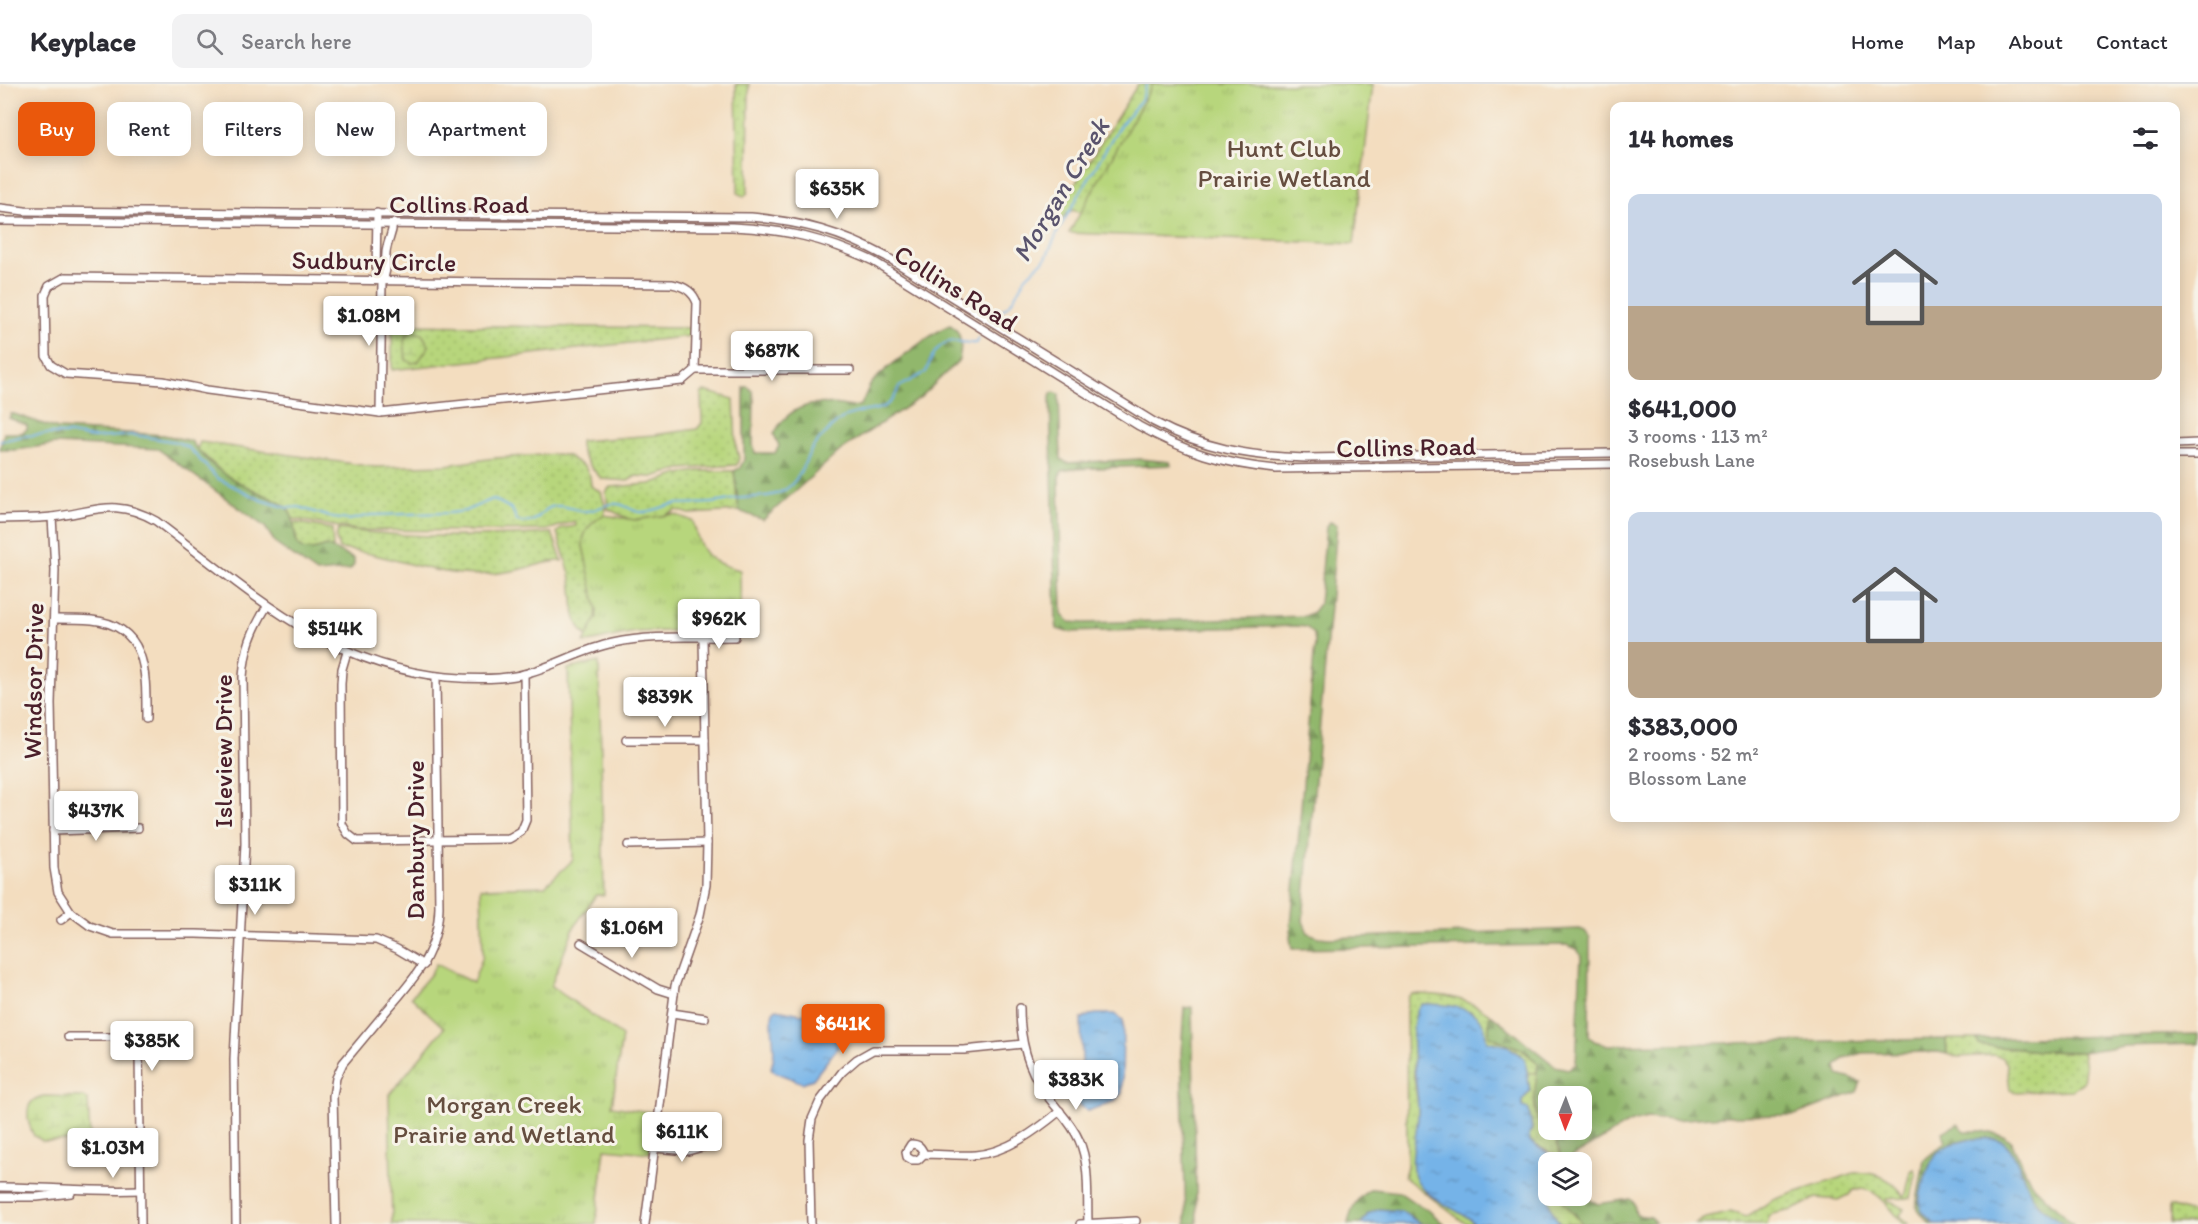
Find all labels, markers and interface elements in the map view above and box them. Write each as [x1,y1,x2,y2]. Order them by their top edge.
search box [172,14,592,68]
text: Keyplace [30,24,136,58]
icon: search [193,25,226,58]
text: Search here [241,28,352,55]
text: Home [1851,29,1904,54]
text: Map [1937,29,1976,54]
text: About [2009,29,2063,54]
text: Contact [2096,29,2168,54]
chip: Buy [18,102,95,156]
chip: Rent [107,102,191,156]
chip: Filters [203,102,303,156]
chip: New [315,102,395,156]
chip: Apartment [407,102,547,156]
water label: Morgan Creek [1005,110,1117,268]
text: 14 homes [1628,122,1734,154]
icon: filters [2129,122,2162,155]
park label: Hunt Club Prairie Wetland [1197,132,1371,194]
pin: $635K [795,169,879,220]
text: $635K [810,176,864,200]
street label: Collins Road [389,188,529,220]
icon: home [1841,233,1949,341]
street label: Collins Road [888,237,1024,339]
street label: Sudbury Circle [291,244,457,278]
pin: $1.08M [320,296,418,347]
text: $1.08M [337,303,401,327]
pin: $687K [730,331,814,382]
text: $687K [745,338,799,362]
text: $641,000 [1628,392,1737,424]
text: 3 rooms · 113 m² [1628,424,1768,448]
street label: Collins Road [1336,430,1476,464]
text: Rosebush Lane [1628,448,1755,472]
icon: home [1841,551,1949,659]
pin: $962K [677,599,761,650]
street label: Windsor Drive [16,602,50,760]
text: $962K [692,606,746,630]
pin: $514K [293,609,377,660]
text: $514K [308,616,362,640]
street label: Isleview Drive [207,674,239,828]
pin: $839K [623,677,707,728]
text: $839K [637,684,693,708]
text: $383,000 [1628,710,1738,742]
text: 2 rooms · 52 m² [1628,742,1759,766]
street label: Danbury Drive [399,760,431,920]
text: Blossom Lane [1628,766,1747,790]
pin: $437K [54,791,138,842]
text: $437K [68,798,124,822]
pin: $311K [213,865,297,916]
text: $311K [229,872,281,896]
pin: $1.06M [583,908,681,959]
text: $1.06M [601,915,663,939]
pin: $641K [801,1004,885,1055]
text: $641K [816,1011,870,1035]
pin: $385K [110,1021,194,1072]
text: $385K [124,1028,180,1052]
pin: $383K [1034,1060,1118,1111]
text: $383K [1048,1067,1104,1091]
north arrow [1538,1086,1592,1140]
map controls [1538,1086,1592,1206]
park label: Morgan Creek Prairie and Wetland [393,1088,615,1150]
pin: $611K [640,1112,724,1163]
text: $611K [656,1119,708,1143]
pin: $1.03M [64,1128,162,1179]
text: $1.03M [81,1135,145,1159]
button: layers [1538,1152,1592,1206]

